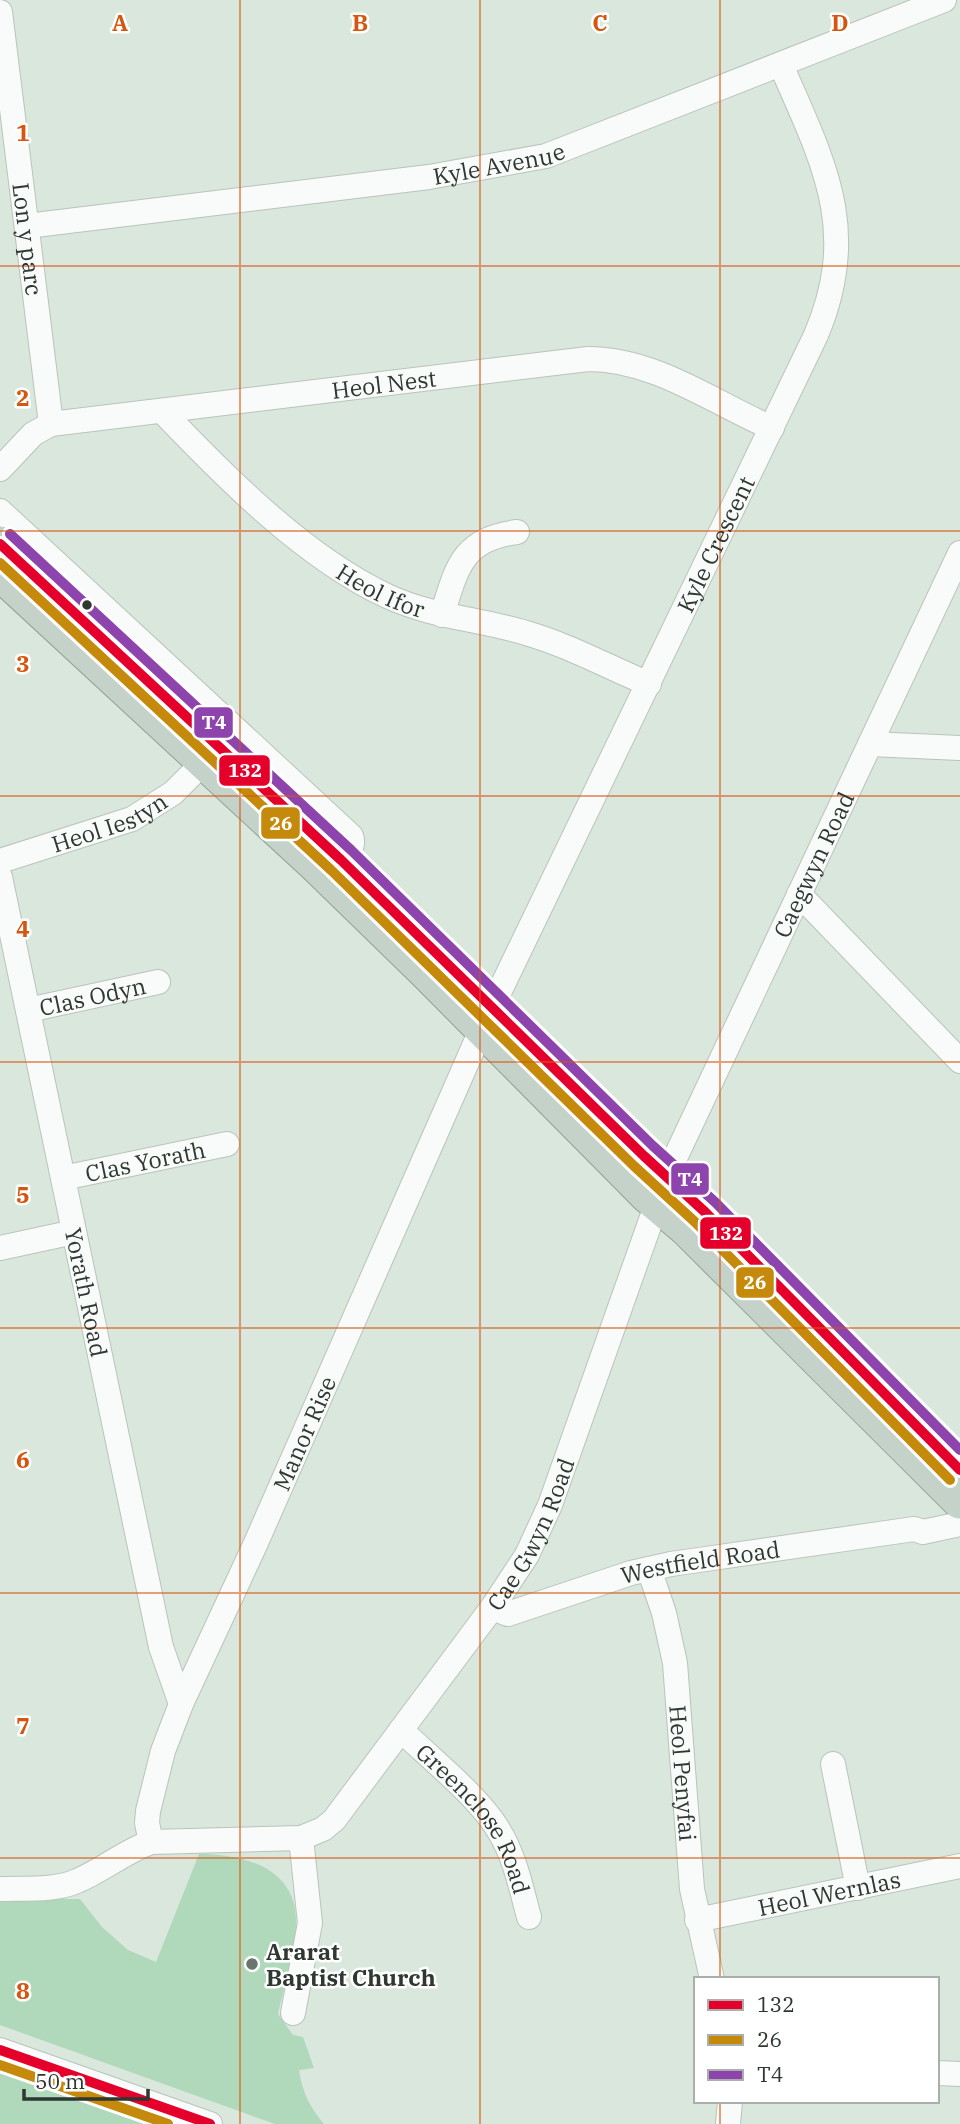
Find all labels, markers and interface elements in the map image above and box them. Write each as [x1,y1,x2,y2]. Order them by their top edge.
text: A [112,7,128,37]
text: B [352,7,368,37]
text: C [592,7,608,37]
text: D [831,7,849,37]
text: 1 [16,117,30,147]
street label: Kyle Avenue [431,135,569,191]
street label: Lon y parc [6,181,50,297]
street label: Heol Nest [330,363,438,405]
text: 2 [16,382,30,412]
street label: Kyle Crescent [670,471,761,617]
street label: Heol Ifor [331,556,428,624]
unlabelled marker [80,598,94,612]
text: 3 [16,648,30,678]
line badge: T4 [193,706,234,739]
text: T4 [202,710,226,734]
line badge: 132 [218,754,271,787]
text: 132 [228,758,262,782]
street label: Heol Iestyn [48,786,173,859]
street label: Caegwyn Road [766,787,860,942]
line badge: 26 [260,806,301,840]
text: 26 [270,811,292,835]
text: 4 [16,913,30,943]
street label: Clas Odyn [36,970,149,1022]
street label: Clas Yorath [82,1134,208,1188]
line badge: T4 [670,1162,710,1196]
text: T4 [678,1167,702,1191]
text: 5 [16,1179,30,1209]
line badge: 132 [699,1216,752,1250]
text: 132 [709,1221,743,1245]
street label: Yorath Road [59,1225,115,1359]
line badge: 26 [735,1266,775,1299]
text: 26 [744,1270,766,1294]
street label: Manor Rise [266,1371,342,1495]
text: 6 [16,1444,30,1474]
street label: Cae Gwyn Road [480,1454,580,1616]
street label: Westfield Road [618,1534,782,1590]
street label: Heol Penyfai [663,1704,703,1842]
text: 7 [16,1710,30,1740]
street label: Greenclose Road [410,1737,537,1897]
street label: Heol Wernlas [755,1864,903,1922]
place label: Ararat Baptist Church [266,1936,436,1992]
marker: Ararat Baptist Church [244,1956,260,1972]
text: 8 [16,1975,30,2005]
legend [694,1977,939,2103]
text: 132 [757,1990,795,2018]
text: 26 [757,2025,782,2053]
scale bar [24,2058,149,2102]
text: T4 [757,2060,783,2088]
text: 50 m [35,2067,85,2095]

